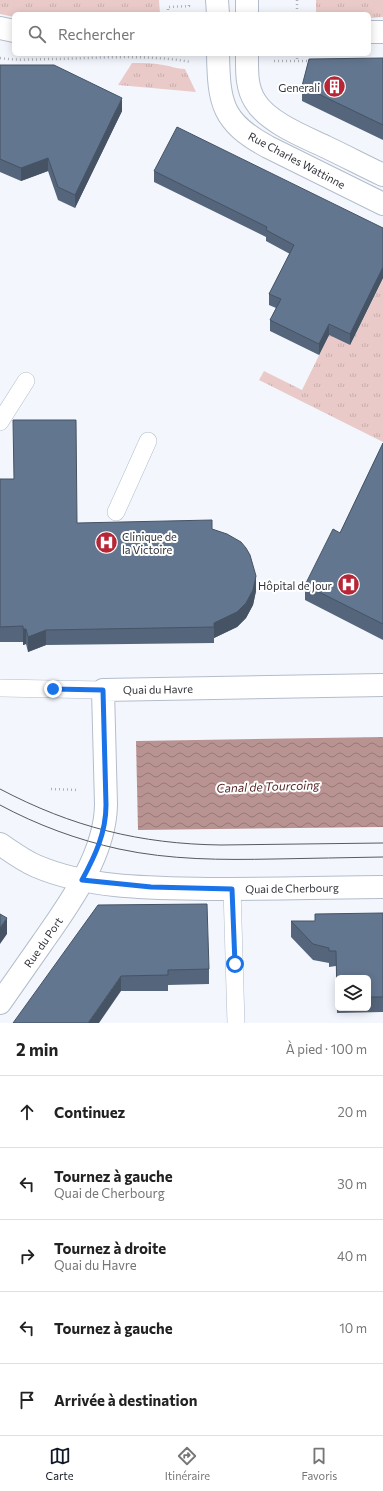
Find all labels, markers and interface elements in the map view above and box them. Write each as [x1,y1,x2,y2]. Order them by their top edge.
search box [12,12,371,56]
icon: search [26,23,48,45]
text: Rechercher [58,25,135,43]
building icon: Generali [322,74,348,100]
place label: Generali [278,81,320,94]
street label: Rue Charles Wattinne [246,129,348,191]
hospital icon: Clinique de la Victoire [93,529,119,555]
place label: Clinique de la Victoire [122,530,177,556]
hospital icon: Hôpital de Jour [335,572,361,598]
place label: Hôpital de Jour [258,579,333,593]
route end [44,680,62,698]
street label: Quai du Havre [123,682,193,696]
water label: Canal de Tourcoing [216,777,320,795]
street label: Quai de Cherbourg [245,881,339,895]
street label: Rue du Port [21,914,65,970]
route start [226,955,244,973]
map controls [335,975,371,1011]
button: layers [335,975,371,1011]
text: 2 min [16,1039,58,1060]
text: À pied · 100 m [286,1041,367,1057]
icon: ahead [16,1101,38,1123]
text: Continuez [54,1103,125,1121]
text: 20 m [338,1104,367,1120]
text: Tournez à gauche [54,1167,173,1185]
icon: left [16,1173,38,1195]
text: 30 m [337,1176,367,1192]
text: Quai de Cherbourg [54,1185,165,1201]
text: Tournez à droite [54,1239,166,1257]
icon: right [16,1245,38,1267]
text: 40 m [337,1248,367,1264]
text: Quai du Havre [54,1257,137,1273]
icon: left [16,1317,38,1339]
text: Tournez à gauche [54,1319,173,1337]
text: 10 m [339,1320,367,1336]
icon: arrive [16,1389,38,1411]
text: Arrivée à destination [54,1391,197,1409]
tab: Carte [46,1445,74,1482]
tab: Itinéraire [165,1445,210,1482]
tab: Favoris [301,1445,337,1482]

